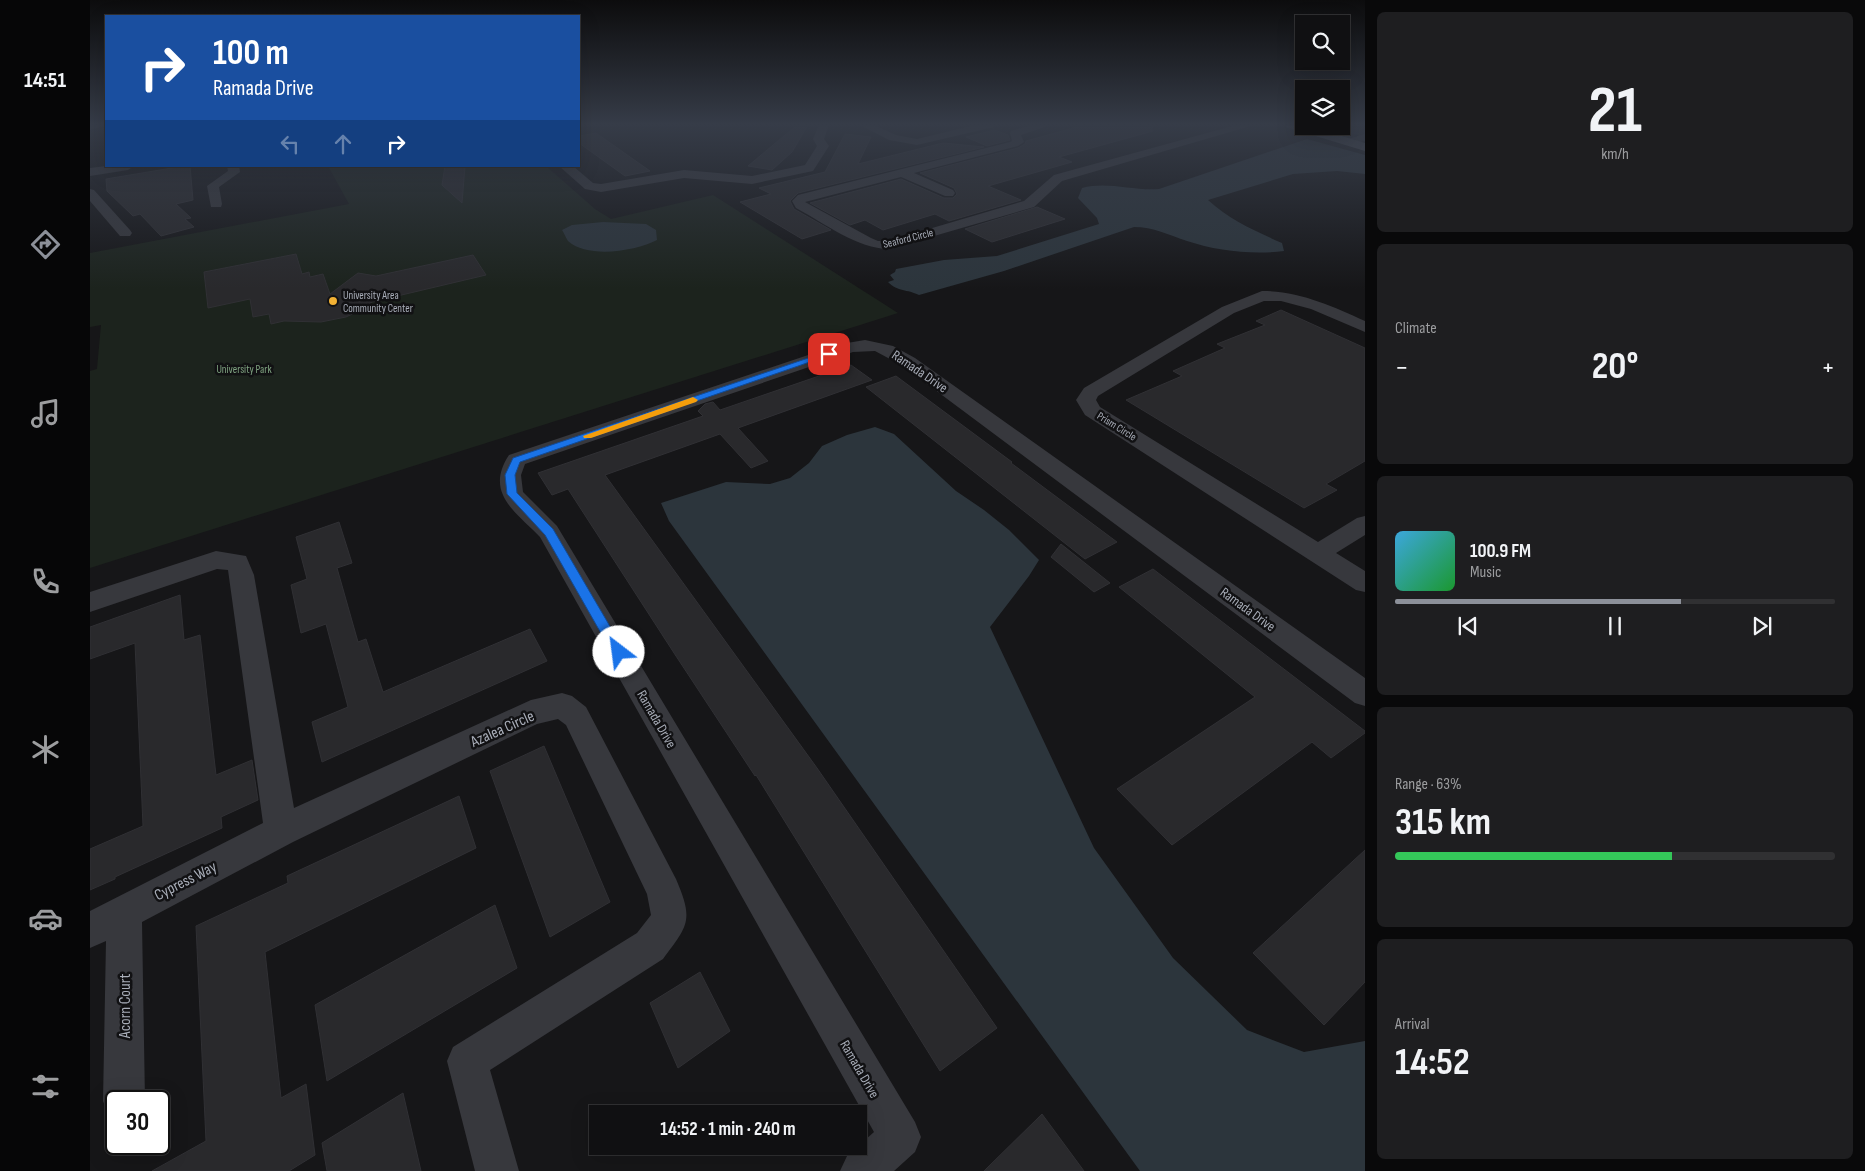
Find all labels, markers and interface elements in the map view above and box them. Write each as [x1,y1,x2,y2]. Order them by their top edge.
map controls [1295,15,1350,135]
button: search [1295,15,1350,70]
text: 100 m [213,32,289,75]
icon: right [130,35,195,100]
text: 14:51 [24,67,66,94]
text: 21 [1588,73,1642,151]
text: Ramada Drive [213,75,314,102]
button: layers [1295,80,1350,135]
icon: left [276,130,304,158]
icon: ahead [329,130,357,158]
icon: right [382,130,410,158]
text: km/h [1601,145,1629,164]
street label: Seaford Circle [882,226,935,251]
icon: directions [28,227,63,262]
place label: University Area Community Center [343,289,413,315]
marker: University Area Community Center [327,295,339,307]
text: Climate [1395,319,1437,338]
pin [808,333,850,375]
icon: arrive [815,340,843,368]
text: 20° [1592,344,1638,389]
street label: Ramada Drive [888,346,951,396]
text: − [1395,351,1409,384]
text: + [1821,351,1835,384]
park label: University Park [216,363,272,376]
icon: music [28,396,63,431]
street label: Prism Circle [1095,409,1139,444]
text: 100.9 FM [1470,540,1531,563]
text: Music [1470,563,1501,582]
icon: phone [28,564,63,599]
street label: Ramada Drive [1217,584,1279,635]
icon: previous [1454,612,1482,640]
icon: pause [1601,612,1629,640]
icon: next [1748,612,1776,640]
position arrow [592,625,644,677]
street label: Ramada Drive [633,687,680,751]
street label: Azalea Circle [467,707,537,752]
icon: climate [28,732,63,767]
text: Range · 63% [1395,775,1462,794]
text: 315 km [1395,800,1491,845]
street label: Cypress Way [151,858,220,905]
icon: car [28,901,63,936]
street label: Acorn Court [116,974,135,1039]
text: Arrival [1395,1015,1429,1034]
street label: Ramada Drive [836,1037,883,1101]
text: 14:52 [1395,1040,1470,1085]
icon: filters [28,1069,63,1104]
speed limit sign: 30 [105,1090,170,1155]
text: 14:52 · 1 min · 240 m [660,1118,796,1141]

